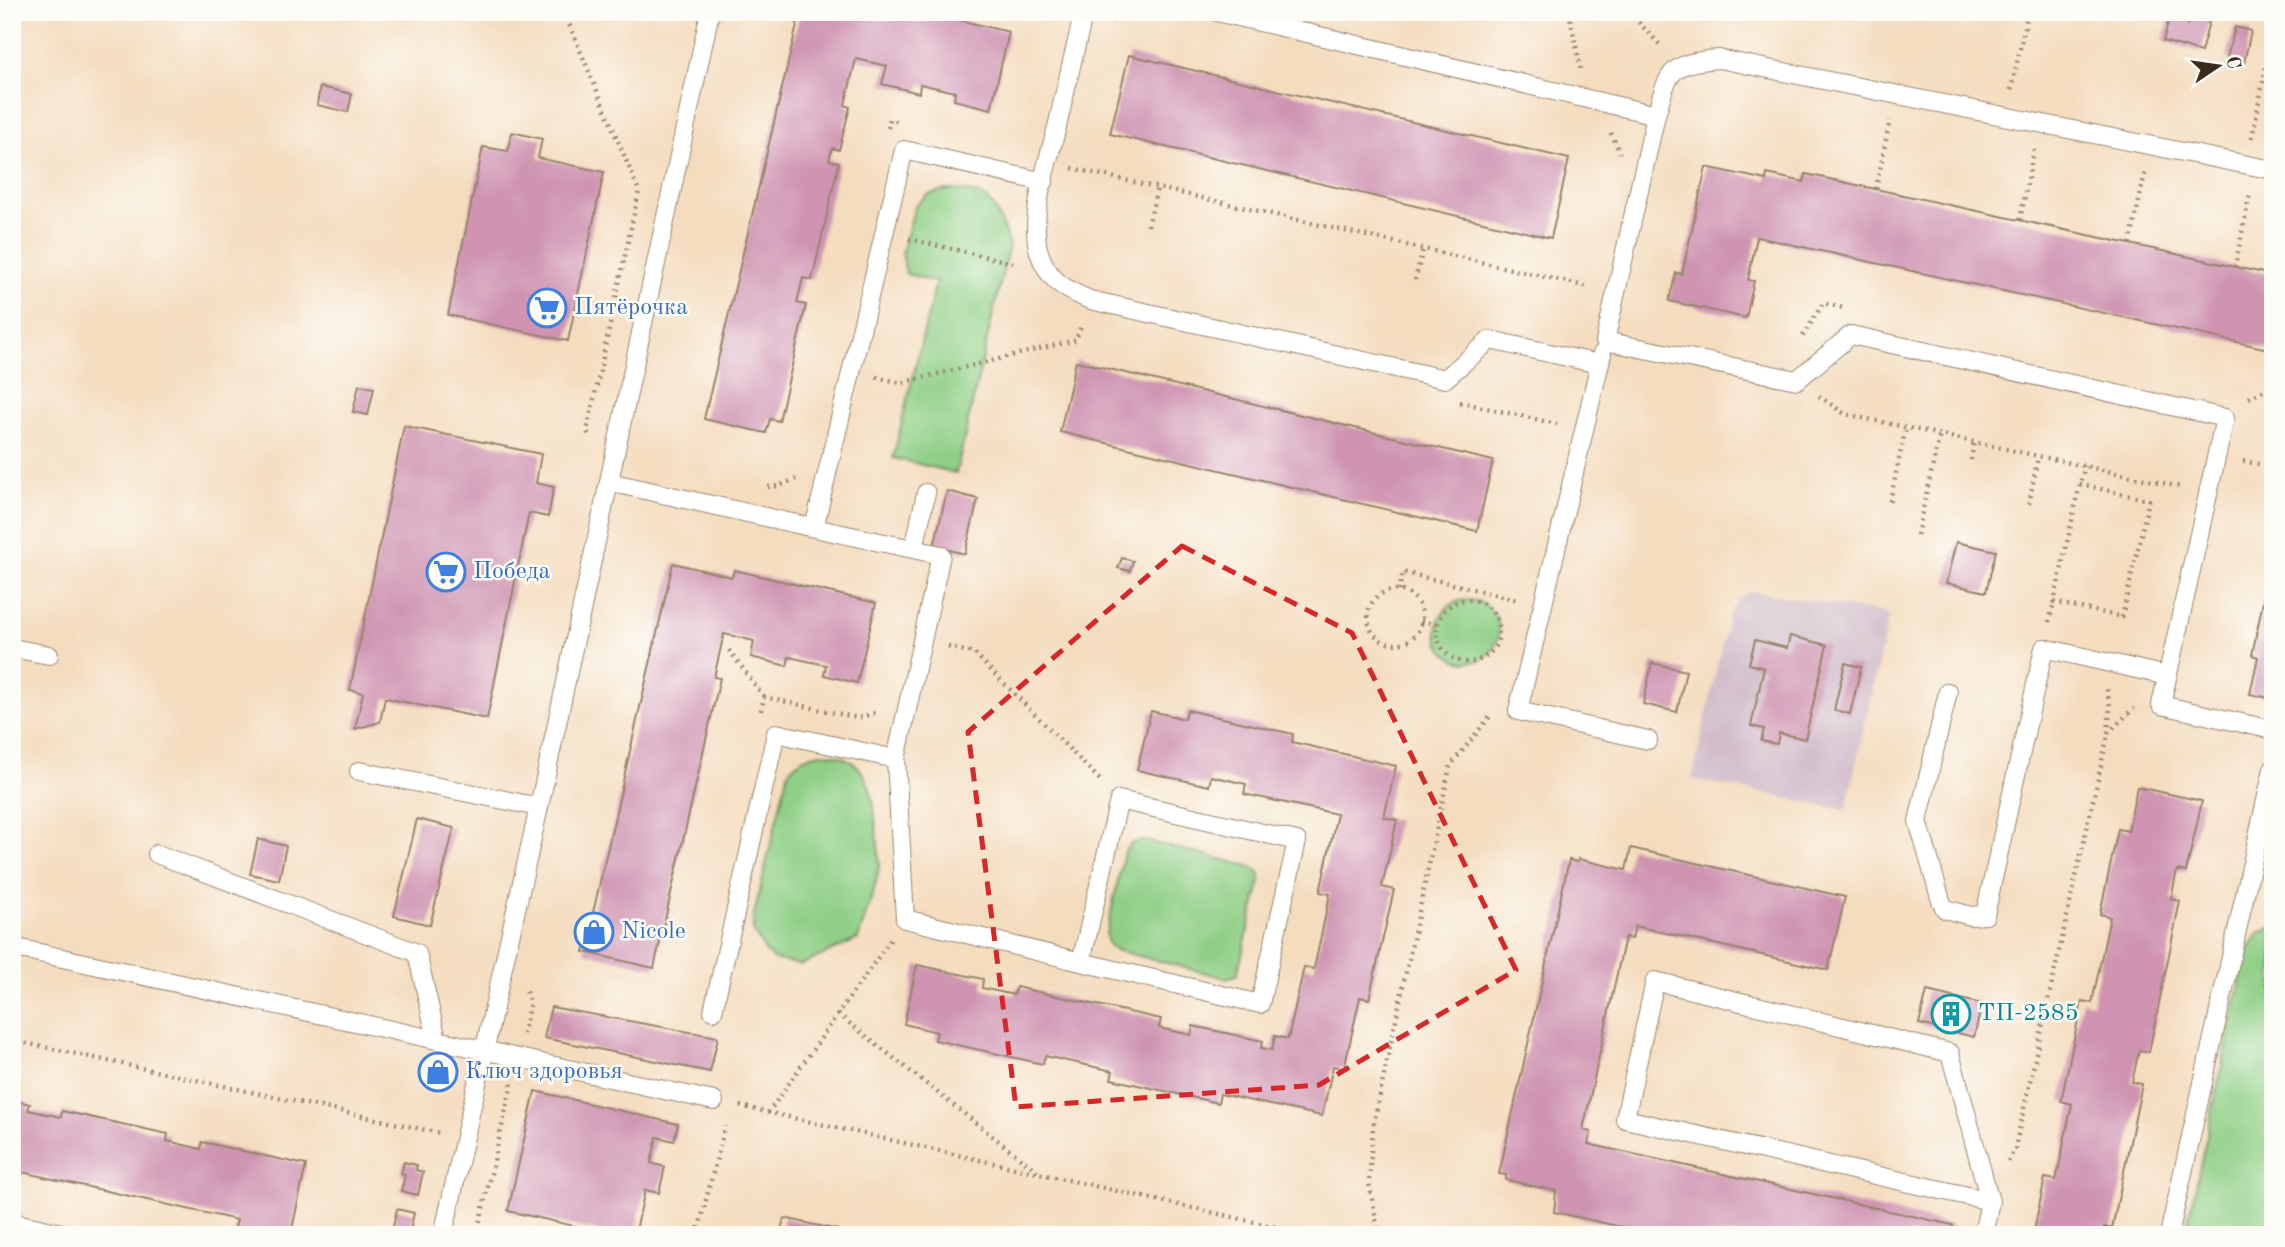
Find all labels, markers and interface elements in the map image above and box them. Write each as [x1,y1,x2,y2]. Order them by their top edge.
north arrow [2184,32,2254,102]
text: С [2221,54,2243,71]
supermarket icon: Пятёрочка [526,287,568,329]
place label: Пятёрочка [574,296,688,320]
supermarket icon: Победа [425,551,467,593]
place label: Победа [473,560,551,584]
shop icon: Nicole [573,911,615,953]
place label: Nicole [621,920,686,944]
building icon: ТП-2585 [1930,993,1972,1035]
place label: ТП-2585 [1978,1002,2079,1026]
shop icon: Ключ здоровья [417,1051,459,1093]
place label: Ключ здоровья [465,1060,623,1084]

